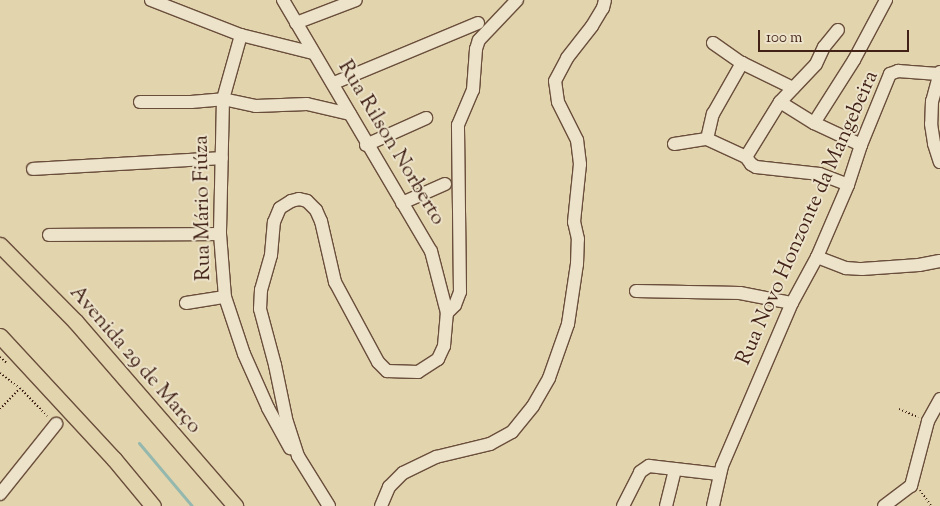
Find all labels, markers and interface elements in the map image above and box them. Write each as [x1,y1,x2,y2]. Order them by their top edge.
scale bar [760,20,911,52]
text: 100 m [766,28,802,49]
street label: Rua Rilson Norberto [332,56,450,230]
street label: Rua Novo Honzonte da Mangebeira [731,67,885,369]
street label: Rua Mário Fiúza [189,135,217,281]
street label: Avenida 29 de Março [64,281,206,439]

